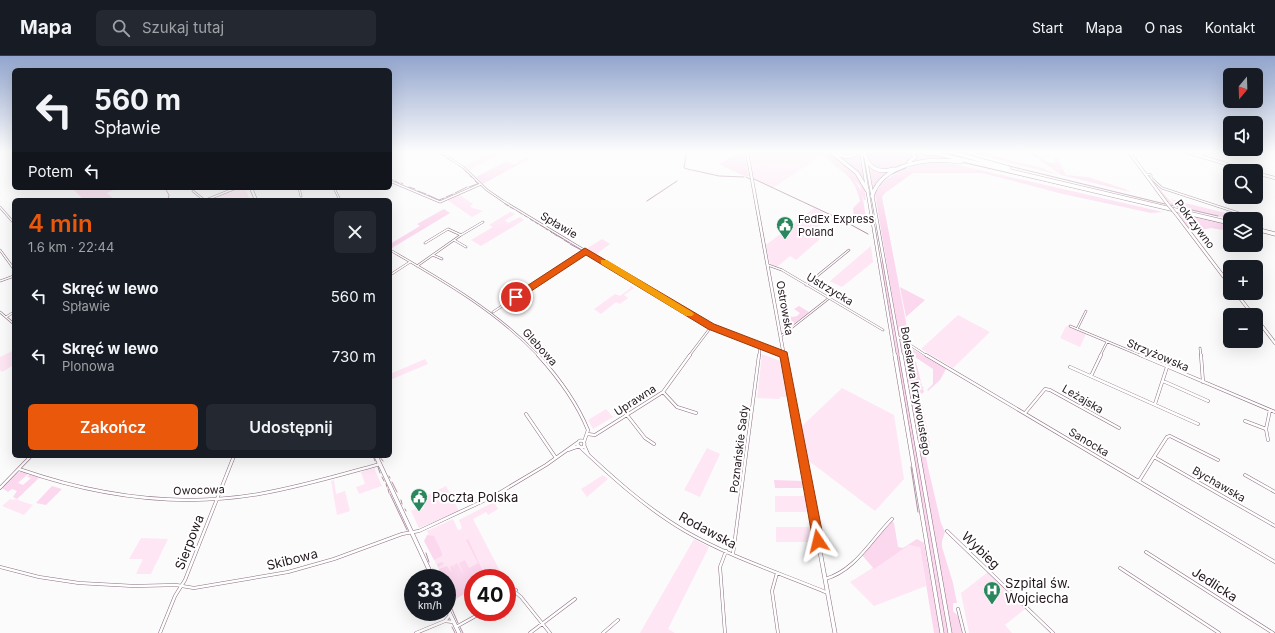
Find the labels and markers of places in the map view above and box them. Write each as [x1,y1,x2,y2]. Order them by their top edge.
place label: FedEx Express Poland [798,212,874,239]
public building icon: FedEx Express Poland [775,215,795,240]
pin [499,280,533,314]
public building icon: Poczta Polska [409,487,429,512]
place label: Poczta Polska [432,489,518,505]
place label: Szpital św. Wojciecha [1005,575,1070,606]
hospital icon: Szpital św. Wojciecha [982,580,1002,605]

